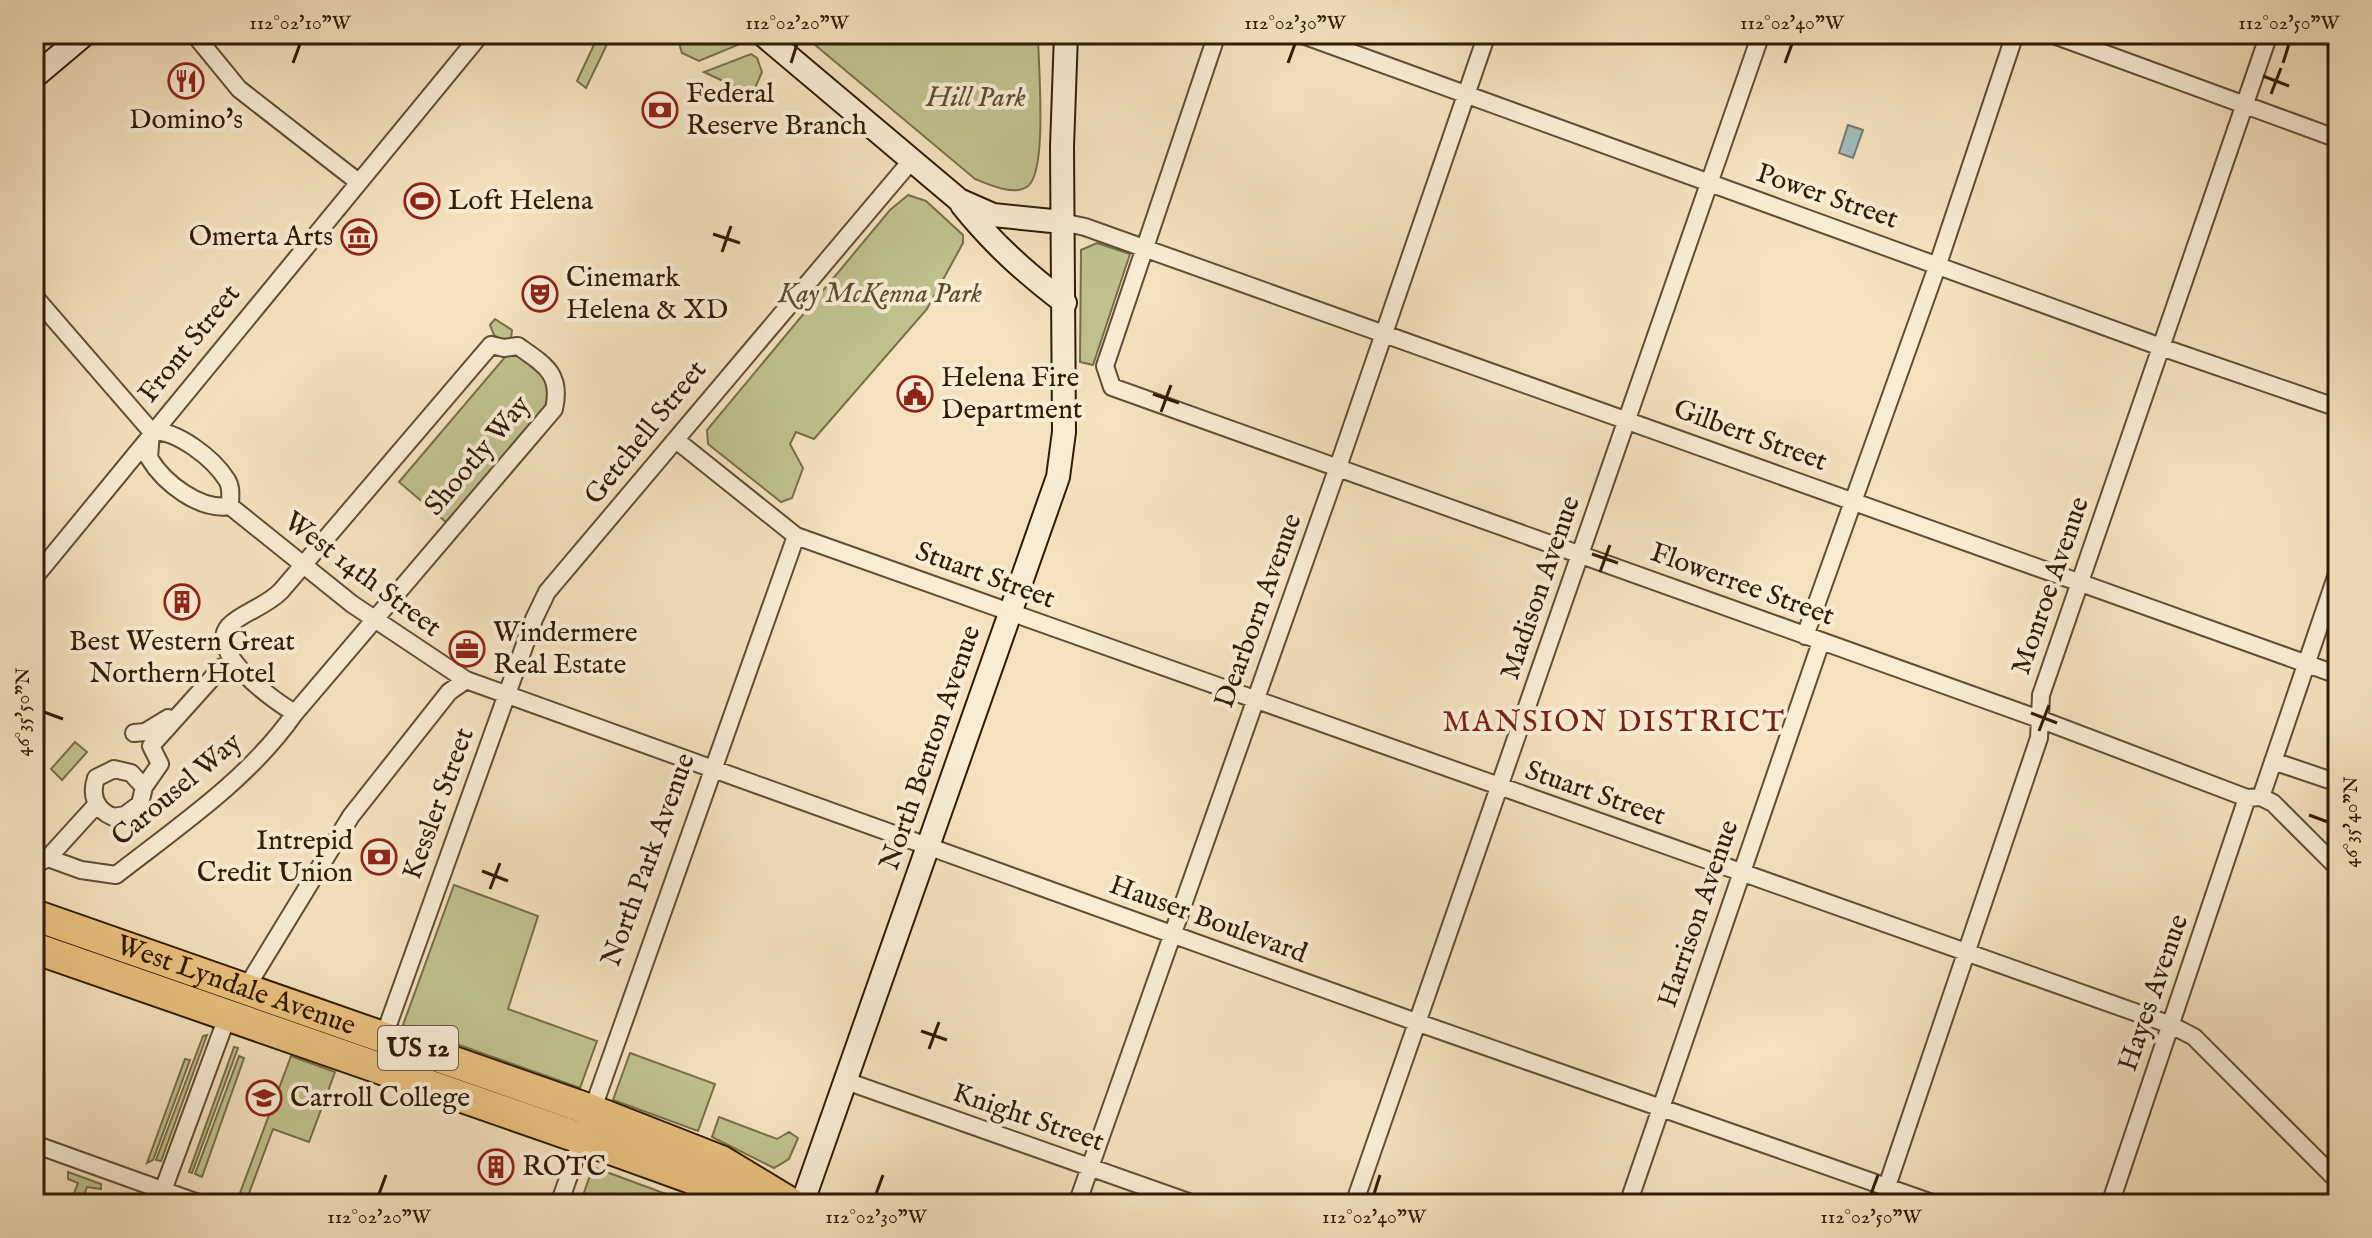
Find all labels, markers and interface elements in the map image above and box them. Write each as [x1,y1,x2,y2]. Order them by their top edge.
text: 112°02'10"W [249,11,352,36]
text: 112°02'20"W [745,11,850,36]
text: 112°02'30"W [1244,11,1347,36]
text: 112°02'40"W [1740,11,1845,36]
text: 112°02'50"W [2238,11,2341,36]
restaurant icon: Domino's [167,62,205,100]
place label: Federal Reserve Branch [686,77,867,144]
park label: Hill Park [925,81,1026,116]
bank icon: Federal Reserve Branch [641,91,679,129]
place label: Domino's [129,103,243,138]
street label: Power Street [1752,156,1903,238]
sports icon: Loft Helena [403,182,441,220]
place label: Loft Helena [448,184,594,219]
museum icon: Omerta Arts [340,218,378,256]
place label: Omerta Arts [189,220,333,255]
place label: Cinemark Helena & XD [566,261,728,328]
theatre icon: Cinemark Helena & XD [521,275,559,313]
street label: Front Street [131,277,249,411]
park label: Kay McKenna Park [777,277,982,312]
street label: Getchell Street [577,354,715,512]
place label: Helena Fire Department [941,361,1083,428]
public building icon: Helena Fire Department [896,375,934,413]
street label: Shootly Way [417,388,539,523]
street label: Gilbert Street [1668,392,1832,480]
street label: Madison Avenue [1493,491,1589,685]
street label: Monroe Avenue [2004,492,2098,680]
street label: West 14th Street [276,504,448,646]
street label: Dearborn Avenue [1208,509,1310,713]
street label: Stuart Street [910,535,1060,618]
street label: Flowerree Street [1645,536,1839,635]
building icon: Best Western Great Northern Hotel [163,583,201,621]
place label: Windermere Real Estate [493,616,638,683]
street label: North Benton Avenue [873,621,989,875]
place label: Best Western Great Northern Hotel [69,625,295,692]
office icon: Windermere Real Estate [448,630,486,668]
text: 46°35'50"N [11,667,36,757]
district label: MANSION DISTRICT [1442,704,1786,742]
street label: Kessler Street [395,723,483,885]
street label: Carousel Way [105,725,249,854]
street label: North Park Avenue [594,748,704,971]
street label: Stuart Street [1520,754,1670,834]
text: 46°35'40"N [2339,776,2364,868]
street label: Harrison Avenue [1651,816,1747,1012]
place label: Intrepid Credit Union [197,824,353,891]
bank icon: Intrepid Credit Union [360,838,398,876]
street label: Hauser Boulevard [1104,868,1312,972]
street label: Hayes Avenue [2111,910,2197,1076]
street label: West Lyndale Avenue [112,928,360,1044]
road number: US 12 [378,1026,458,1070]
street label: Knight Street [948,1076,1109,1160]
school or university icon: Carroll College [245,1079,283,1117]
place label: Carroll College [290,1081,470,1116]
building icon: ROTC [477,1148,515,1186]
place label: ROTC [522,1150,606,1185]
text: 112°02'20"W [327,1205,432,1230]
text: 112°02'30"W [825,1205,928,1230]
text: 112°02'40"W [1322,1205,1427,1230]
text: 112°02'50"W [1820,1205,1923,1230]

